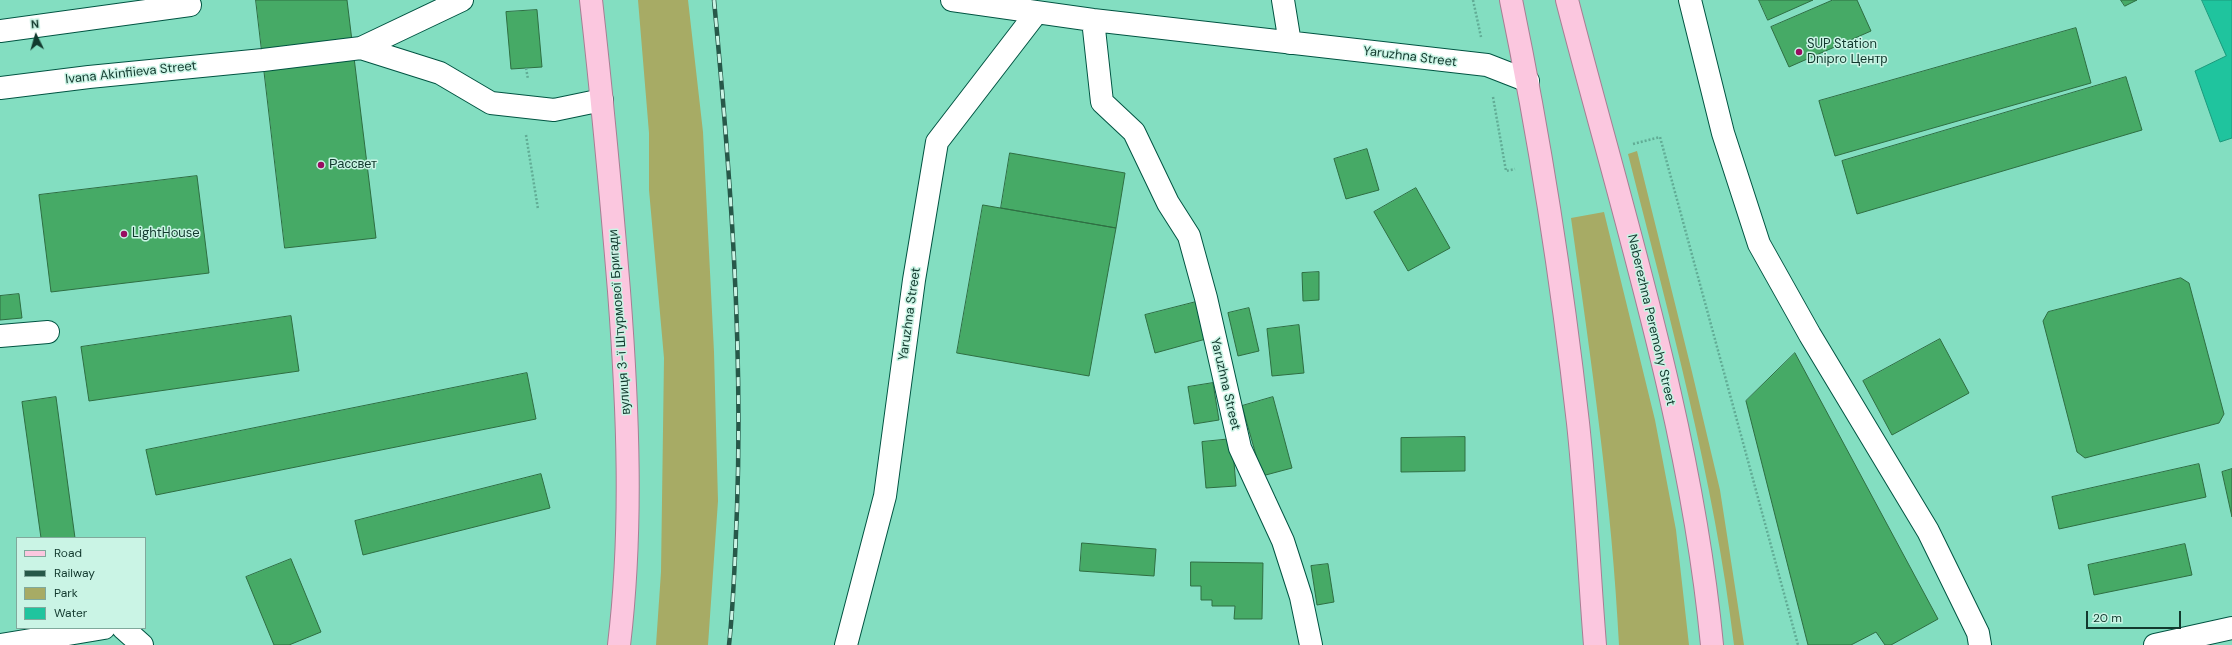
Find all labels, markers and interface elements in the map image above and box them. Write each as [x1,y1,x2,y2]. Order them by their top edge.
north arrow [16,16,56,56]
text: N [30,17,40,31]
place label: SUP Station Dnipro Центр [1807,37,1888,68]
street label: Yaruzhna Street [1362,44,1458,70]
marker: SUP Station Dnipro Центр [1794,47,1804,57]
street label: Ivana Akinfiieva Street [65,58,197,88]
place label: Рассвет [329,157,377,173]
marker: Рассвет [316,160,326,170]
place label: LightHouse [132,226,200,242]
marker: LightHouse [119,229,129,239]
street label: вулиця 3-ї Штурмової Бригади [606,229,634,415]
street label: Naberezhna Peremohy Street [1624,233,1678,407]
street label: Yaruzhna Street [896,266,924,362]
street label: Yaruzhna Street [1207,336,1243,432]
legend [16,537,146,629]
text: Road [54,545,82,561]
text: Railway [54,565,95,581]
text: Park [54,585,78,601]
scale bar [2088,603,2183,629]
text: Water [54,605,87,621]
text: 20 m [2093,610,2122,626]

